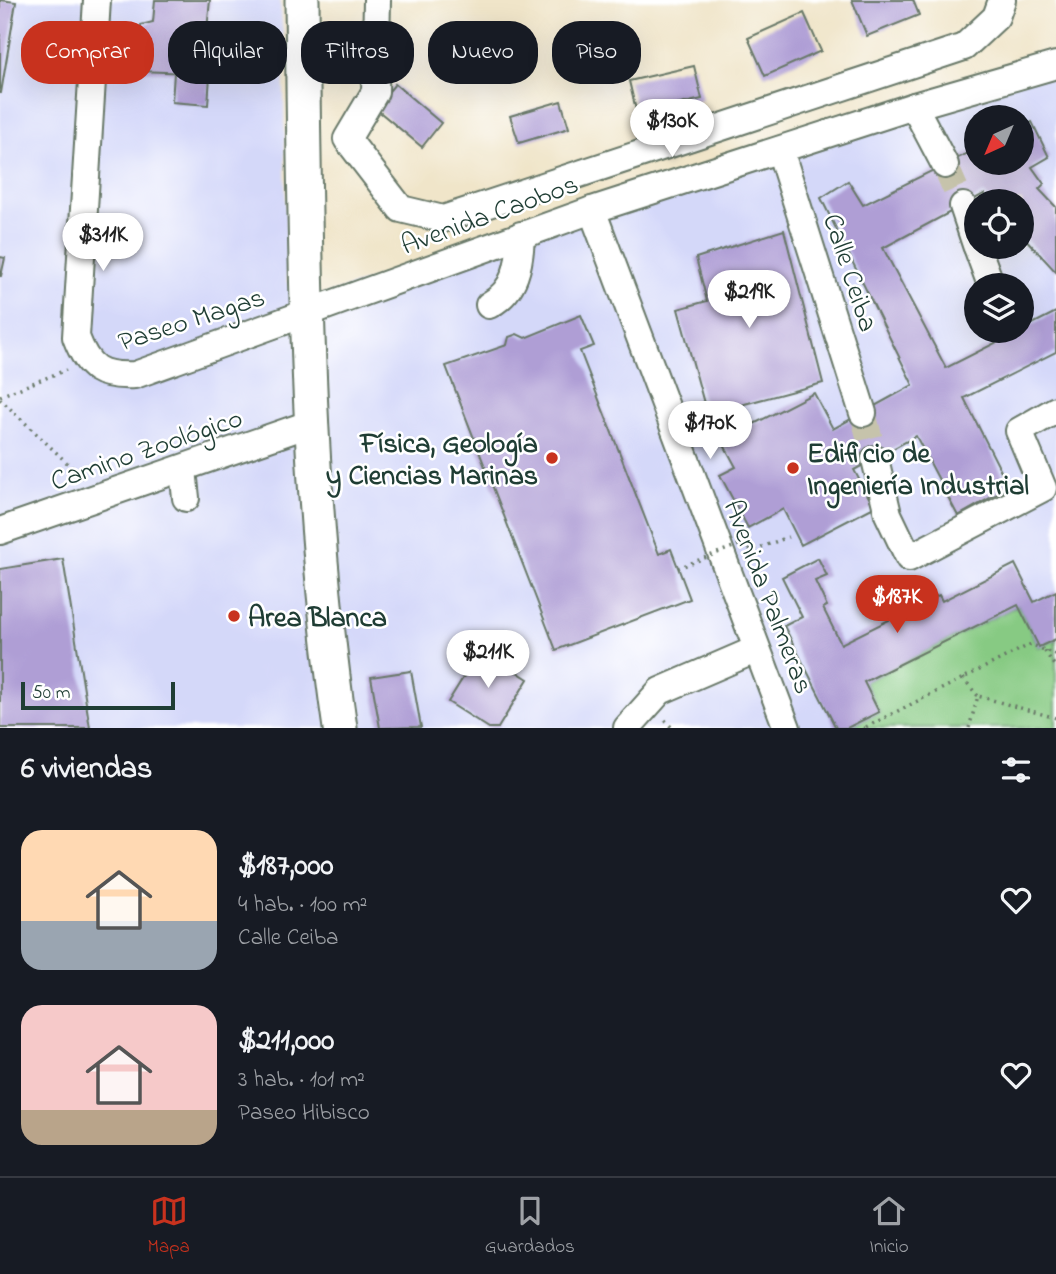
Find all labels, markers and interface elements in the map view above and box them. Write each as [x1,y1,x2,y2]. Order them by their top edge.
chip: Comprar [21,21,154,84]
chip: Alquilar [168,21,287,84]
chip: Filtros [301,21,414,84]
chip: Nuevo [428,21,538,84]
chip: Piso [552,21,641,84]
pin: $130K [623,100,721,159]
text: $130K [646,105,698,138]
north arrow [964,105,1034,175]
map controls [964,105,1034,343]
street label: Avenida Caobos [396,165,585,267]
button: locate [964,189,1034,259]
street label: Calle Ceiba [810,209,887,338]
pin: $311K [54,214,152,273]
text: $311K [78,219,128,252]
pin: $219K [700,270,798,330]
button: layers [964,273,1034,343]
text: $219K [724,276,774,309]
street label: Paseo Magas [113,278,271,364]
street label: Camino Zoológico [46,399,249,503]
pin: $170K [661,402,759,461]
text: $170K [684,407,736,440]
place label: Física, Geología y Ciencias Marinas [326,425,538,498]
place label: Edificio de Ingeniería Industrial [807,435,1029,509]
marker: Física, Geología y Ciencias Marinas [544,450,560,466]
marker: Edificio de Ingeniería Industrial [785,460,801,476]
street label: Avenida Palmeras [711,494,823,700]
pin: $187K [848,576,946,635]
text: $187K [872,581,922,614]
place label: Area Blanca [248,599,387,640]
marker: Area Blanca [226,608,242,624]
pin: $211K [439,630,537,690]
text: $211K [462,636,514,669]
scale bar [21,679,175,711]
text: 50 m [32,680,71,707]
text: 6 viviendas [21,748,152,792]
icon: filters [997,751,1035,789]
text: $187,000 [238,845,333,889]
icon: home [77,858,161,942]
icon: heart [997,881,1035,919]
text: 4 hab. · 100 m² [238,889,367,922]
text: Calle Ceiba [238,922,338,955]
text: $211,000 [238,1020,334,1064]
icon: home [77,1033,161,1117]
icon: heart [997,1056,1035,1094]
text: 3 hab. · 101 m² [238,1064,365,1097]
text: Paseo Hibisco [238,1097,370,1130]
tab: Mapa [147,1192,190,1261]
tab: Guardados [485,1192,575,1261]
tab: Inicio [870,1192,909,1261]

